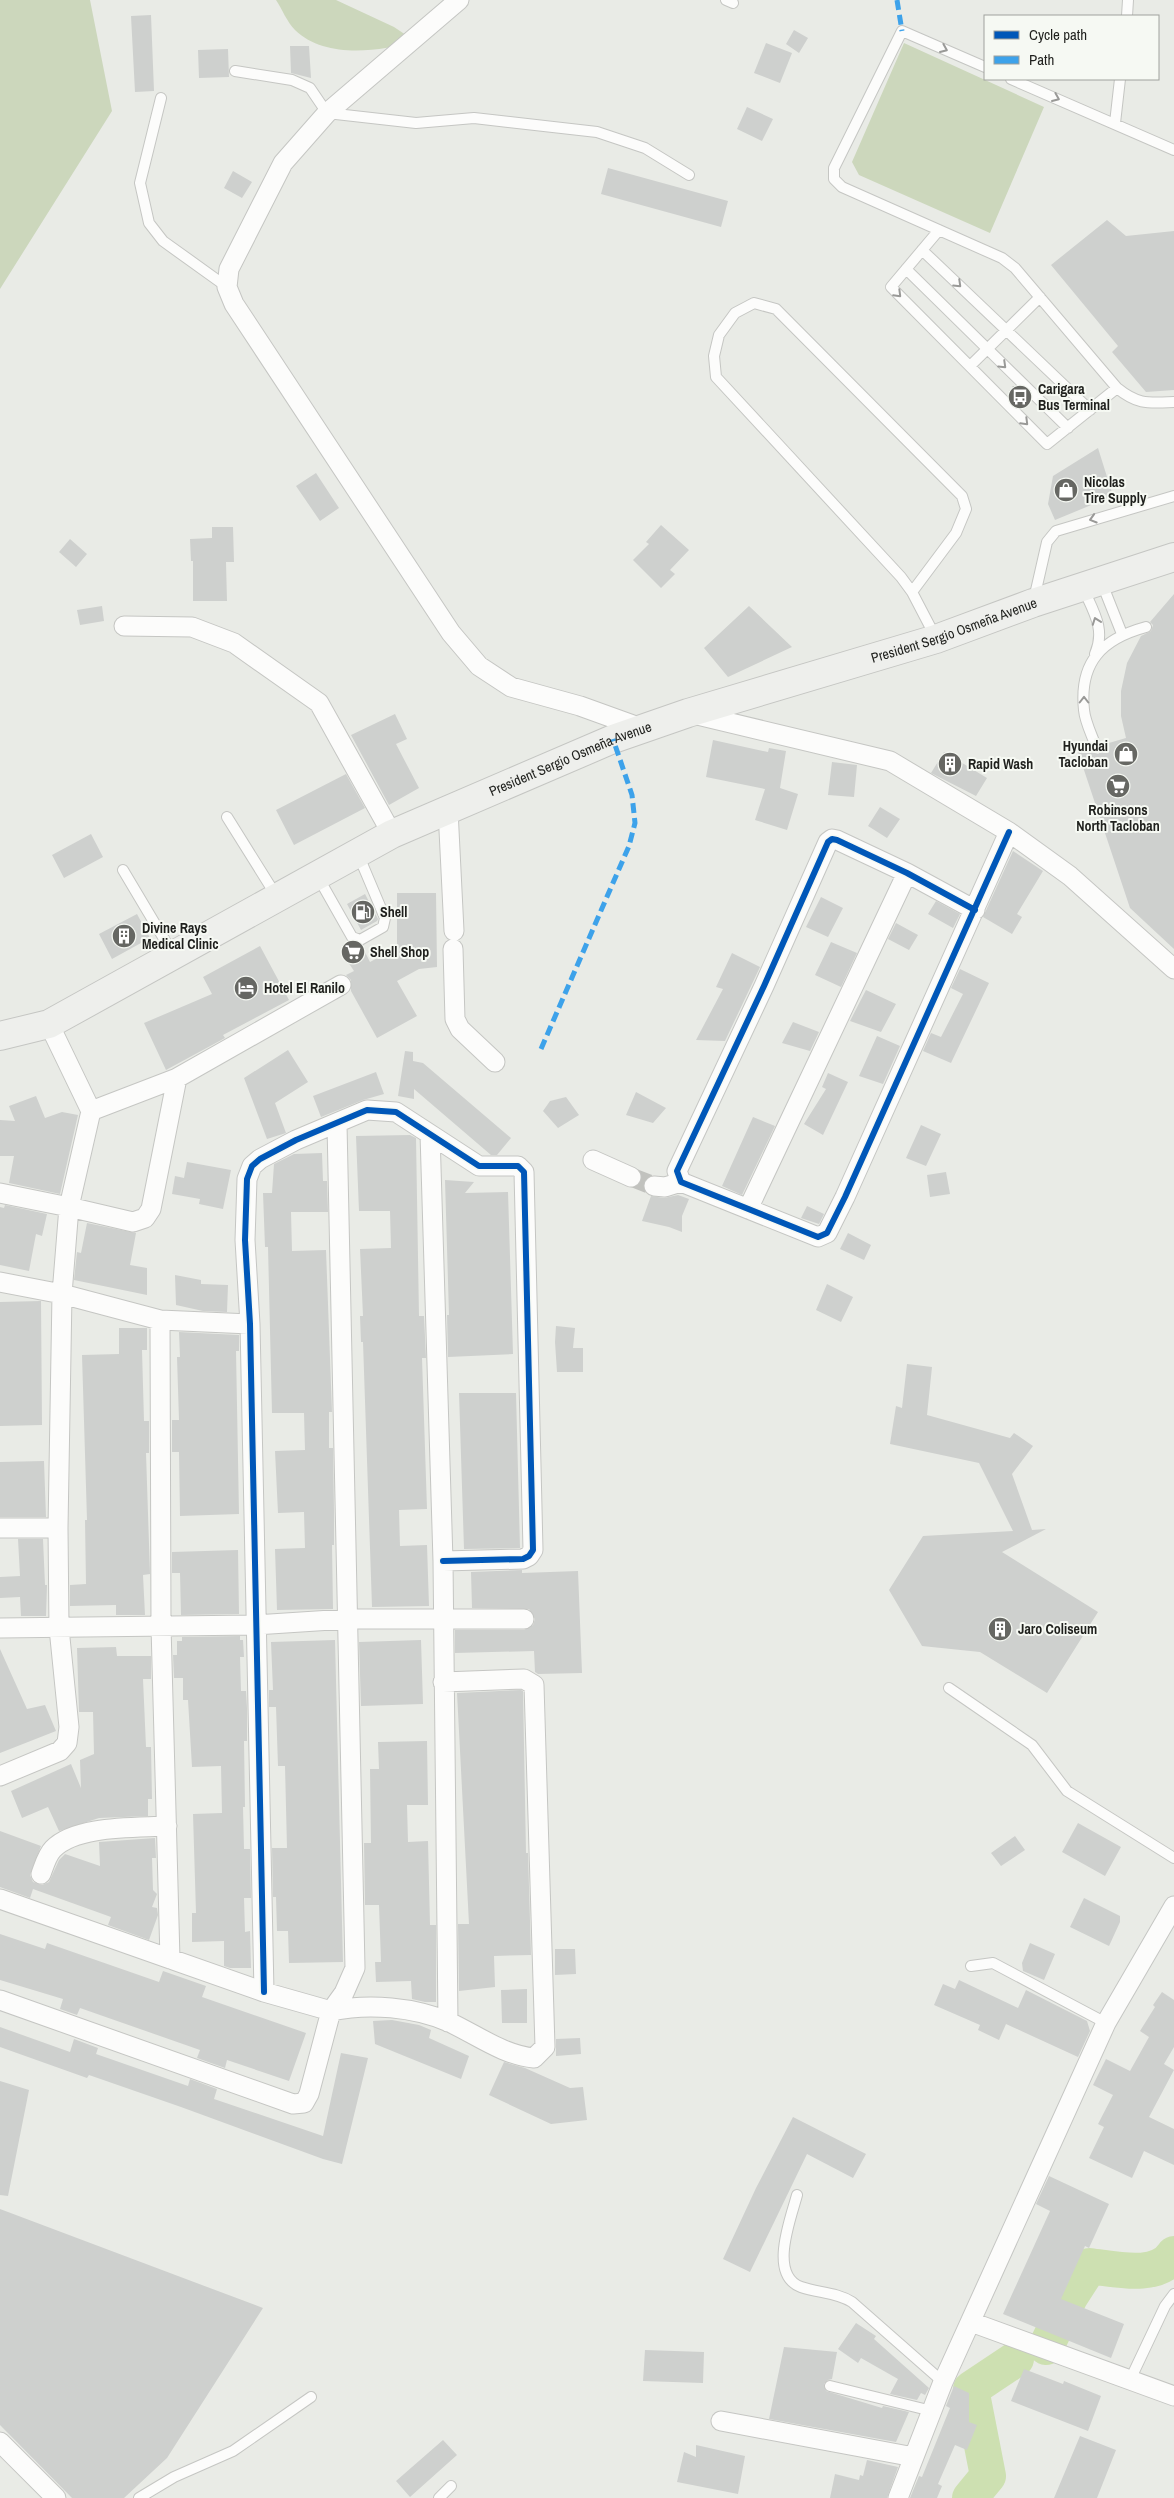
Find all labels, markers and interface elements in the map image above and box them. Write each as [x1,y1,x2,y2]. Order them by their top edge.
legend [984,15,1159,80]
text: Cycle path [1029,24,1087,45]
one-way arrow [939,43,948,54]
text: Path [1029,49,1054,70]
one-way arrow [1051,92,1060,103]
one-way arrow [952,278,961,287]
one-way arrow [893,288,902,297]
one-way arrow [998,359,1007,368]
place label: Carigara Bus Terminal [1038,380,1110,414]
bus stop icon: Carigara Bus Terminal [1007,384,1033,410]
one-way arrow [1019,416,1028,425]
place label: Nicolas Tire Supply [1084,473,1147,507]
shop icon: Nicolas Tire Supply [1053,477,1079,503]
one-way arrow [1090,513,1098,523]
street label: President Sergio Osmeña Avenue [869,593,1039,667]
one-way arrow [1092,618,1102,626]
one-way arrow [1079,696,1089,704]
street label: President Sergio Osmeña Avenue [486,717,654,800]
place label: Hyundai Tacloban [1058,737,1108,771]
shop icon: Hyundai Tacloban [1113,741,1139,767]
building icon: Rapid Wash [937,751,963,777]
place label: Rapid Wash [968,755,1033,773]
supermarket icon: Robinsons North Tacloban [1105,773,1131,799]
place label: Robinsons North Tacloban [1076,801,1160,835]
fuel station icon: Shell [350,899,376,925]
place label: Shell [380,903,407,921]
place label: Divine Rays Medical Clinic [142,919,219,953]
building icon: Divine Rays Medical Clinic [111,923,137,949]
supermarket icon: Shell Shop [340,939,366,965]
place label: Shell Shop [370,943,429,961]
hotel icon: Hotel El Ranilo [233,975,259,1001]
place label: Hotel El Ranilo [264,979,345,997]
building icon: Jaro Coliseum [987,1616,1013,1642]
place label: Jaro Coliseum [1018,1620,1097,1638]

